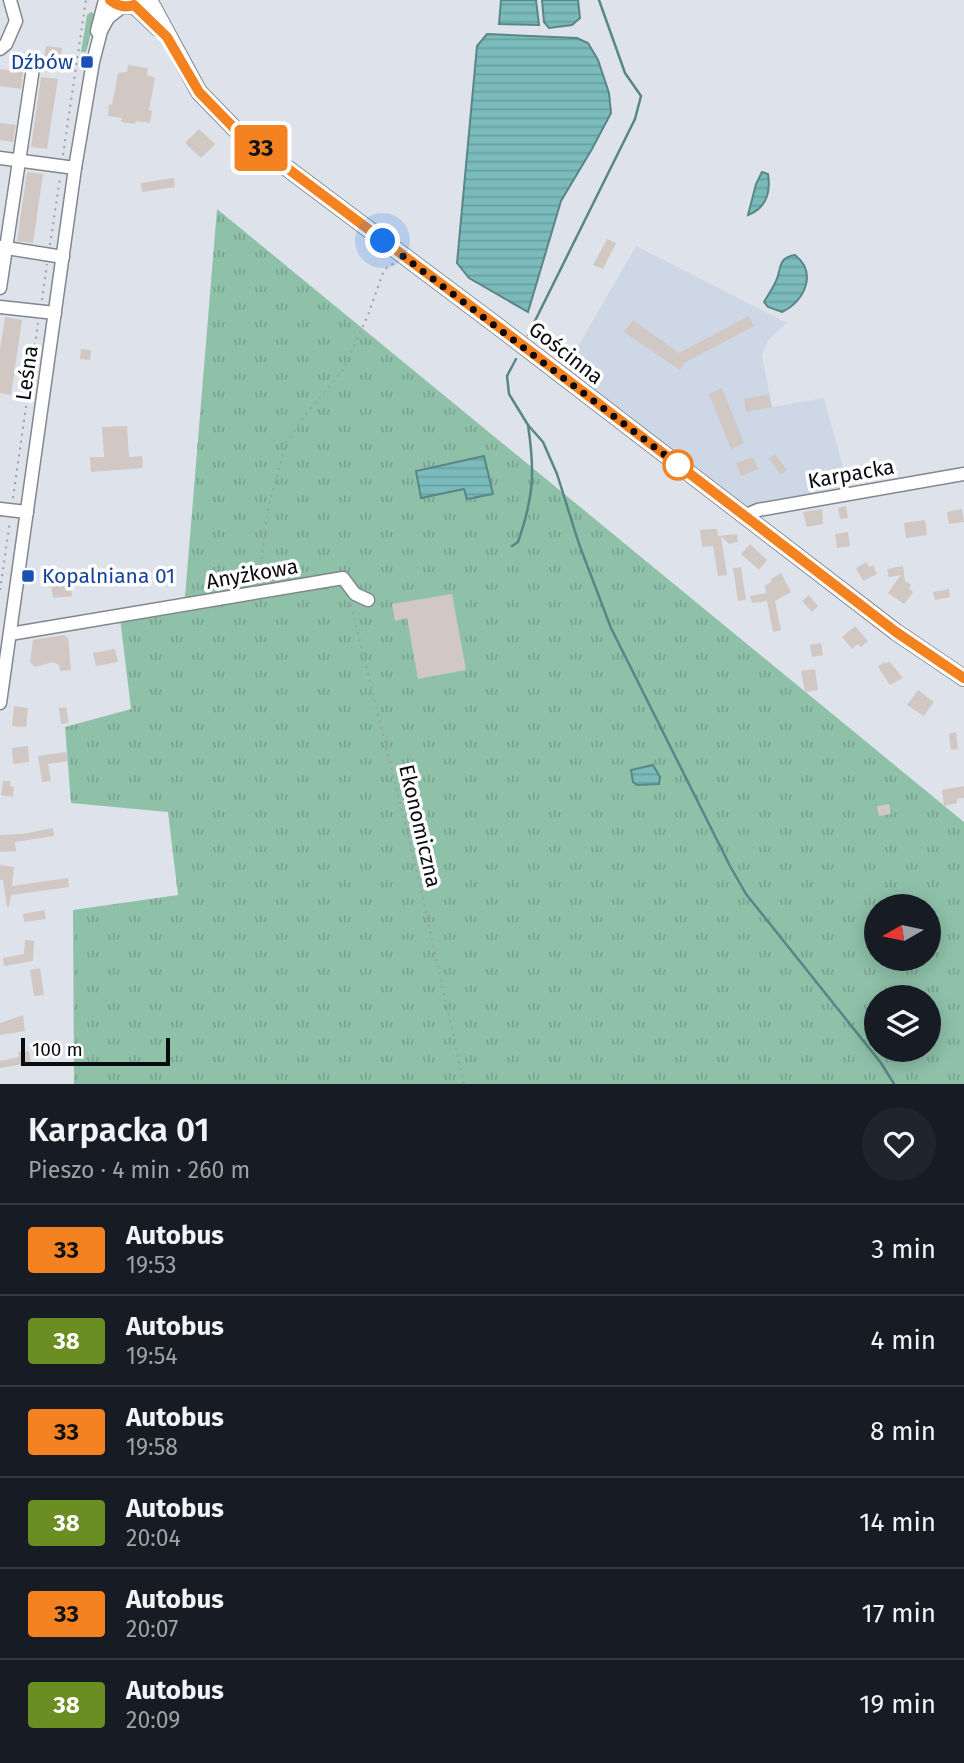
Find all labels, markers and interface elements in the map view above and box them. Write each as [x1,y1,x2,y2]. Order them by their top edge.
place label: Dźbów [11,49,73,75]
marker: Dźbów [79,54,95,70]
line badge: 33 [230,125,292,171]
text: 33 [249,134,273,162]
your location [365,223,400,258]
street label: Gościnna [524,316,608,390]
street label: Leśna [10,344,44,402]
unlabelled marker [663,450,693,480]
street label: Karpacka [806,454,896,494]
street label: Anyżkowa [204,553,300,595]
place label: Kopalniana 01 [42,563,175,589]
marker: Kopalniana 01 [20,568,36,584]
street label: Ekonomiczna [393,762,447,890]
north arrow [864,894,942,971]
map controls [864,894,941,1062]
button: layers [864,985,941,1062]
scale bar [21,1035,170,1067]
text: 100 m [32,1038,83,1061]
button: heart [862,1107,936,1181]
text: Karpacka 01 [28,1110,209,1150]
text: Pieszo · 4 min · 260 m [28,1156,250,1184]
text: Autobus [126,1220,224,1251]
text: 3 min [871,1234,936,1265]
text: 33 [54,1236,79,1264]
text: 19:53 [126,1251,177,1279]
text: Autobus [126,1311,224,1342]
text: 4 min [870,1325,936,1356]
text: 38 [53,1327,80,1355]
text: 19:54 [126,1342,177,1370]
text: Autobus [126,1402,224,1433]
text: 8 min [870,1416,936,1447]
text: 33 [54,1418,79,1446]
text: 19:58 [126,1433,178,1461]
text: Autobus [126,1493,224,1524]
text: 14 min [859,1507,936,1538]
text: 38 [53,1509,80,1537]
text: 20:04 [126,1524,181,1552]
text: Autobus [126,1584,224,1615]
text: 17 min [861,1598,936,1629]
text: 33 [54,1600,79,1628]
text: 20:07 [126,1615,178,1643]
text: Autobus [126,1675,224,1706]
text: 19 min [859,1689,936,1720]
text: 38 [53,1691,80,1719]
text: 20:09 [126,1706,180,1734]

